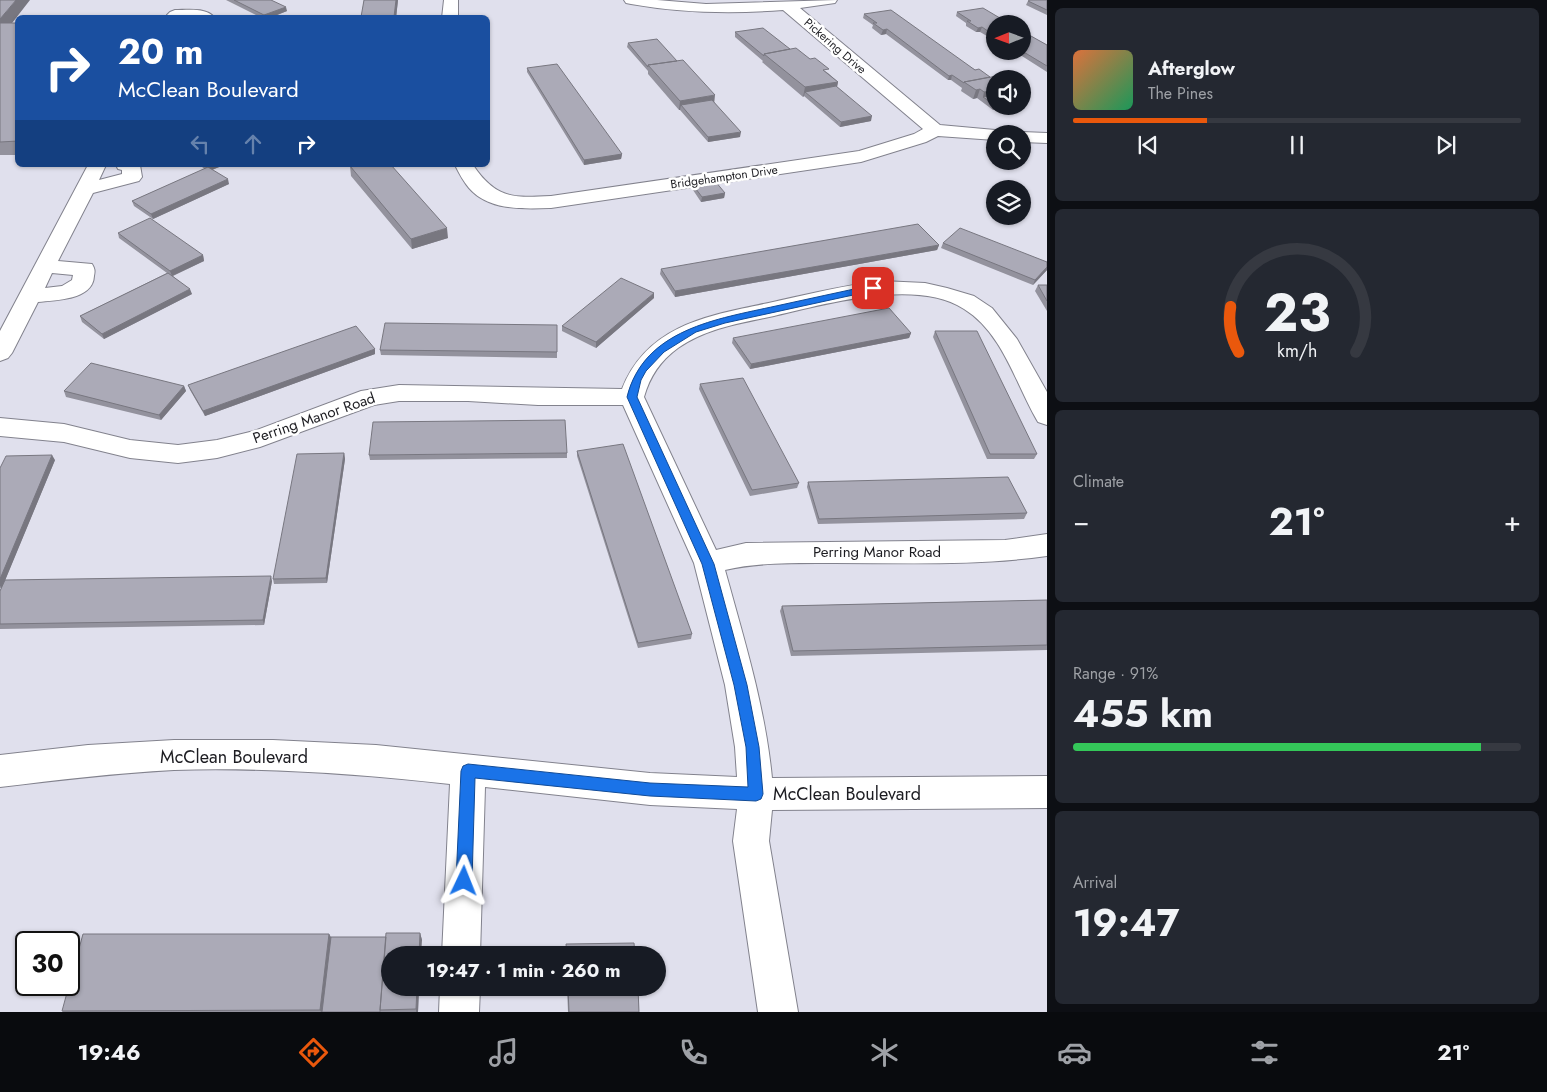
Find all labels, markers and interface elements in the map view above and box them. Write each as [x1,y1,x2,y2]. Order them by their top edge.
street label: Pickering Drive [800,14,870,78]
north arrow [986,15,1031,60]
map controls [986,15,1031,225]
text: 20 m [118,27,203,77]
icon: right [35,35,100,100]
text: Afterglow [1148,55,1235,82]
button: sound [986,70,1031,115]
text: McClean Boulevard [118,73,299,105]
text: The Pines [1148,82,1213,105]
button: search [986,125,1031,170]
icon: left [186,130,214,158]
icon: ahead [239,130,267,158]
icon: right [292,130,320,158]
icon: previous [1134,131,1162,159]
icon: pause [1283,131,1311,159]
icon: next [1432,131,1460,159]
street label: Bridgehampton Drive [669,161,779,193]
button: layers [986,180,1031,225]
pin [852,267,894,309]
icon: arrive [859,274,887,302]
text: 23 [1264,275,1330,351]
text: km/h [1277,338,1317,364]
street label: Perring Manor Road [250,387,378,449]
text: Climate [1073,470,1124,493]
text: 21° [1269,494,1324,549]
text: − [1073,501,1090,542]
text: + [1504,501,1521,542]
street label: Perring Manor Road [813,541,941,563]
text: Range · 91% [1073,662,1158,685]
text: 455 km [1073,686,1213,741]
street label: McClean Boulevard [160,744,308,770]
street label: McClean Boulevard [773,781,921,807]
position arrow [437,854,489,906]
text: Arrival [1073,871,1117,894]
text: 19:47 [1073,895,1179,950]
speed limit sign: 30 [15,931,80,996]
text: 19:47 · 1 min · 260 m [426,957,621,984]
icon: directions [296,1035,331,1070]
icon: music [486,1035,521,1070]
icon: phone [676,1035,711,1070]
icon: climate [867,1035,902,1070]
icon: car [1057,1035,1092,1070]
icon: filters [1247,1035,1282,1070]
text: 19:46 [78,1036,141,1068]
text: 21° [1437,1036,1469,1068]

